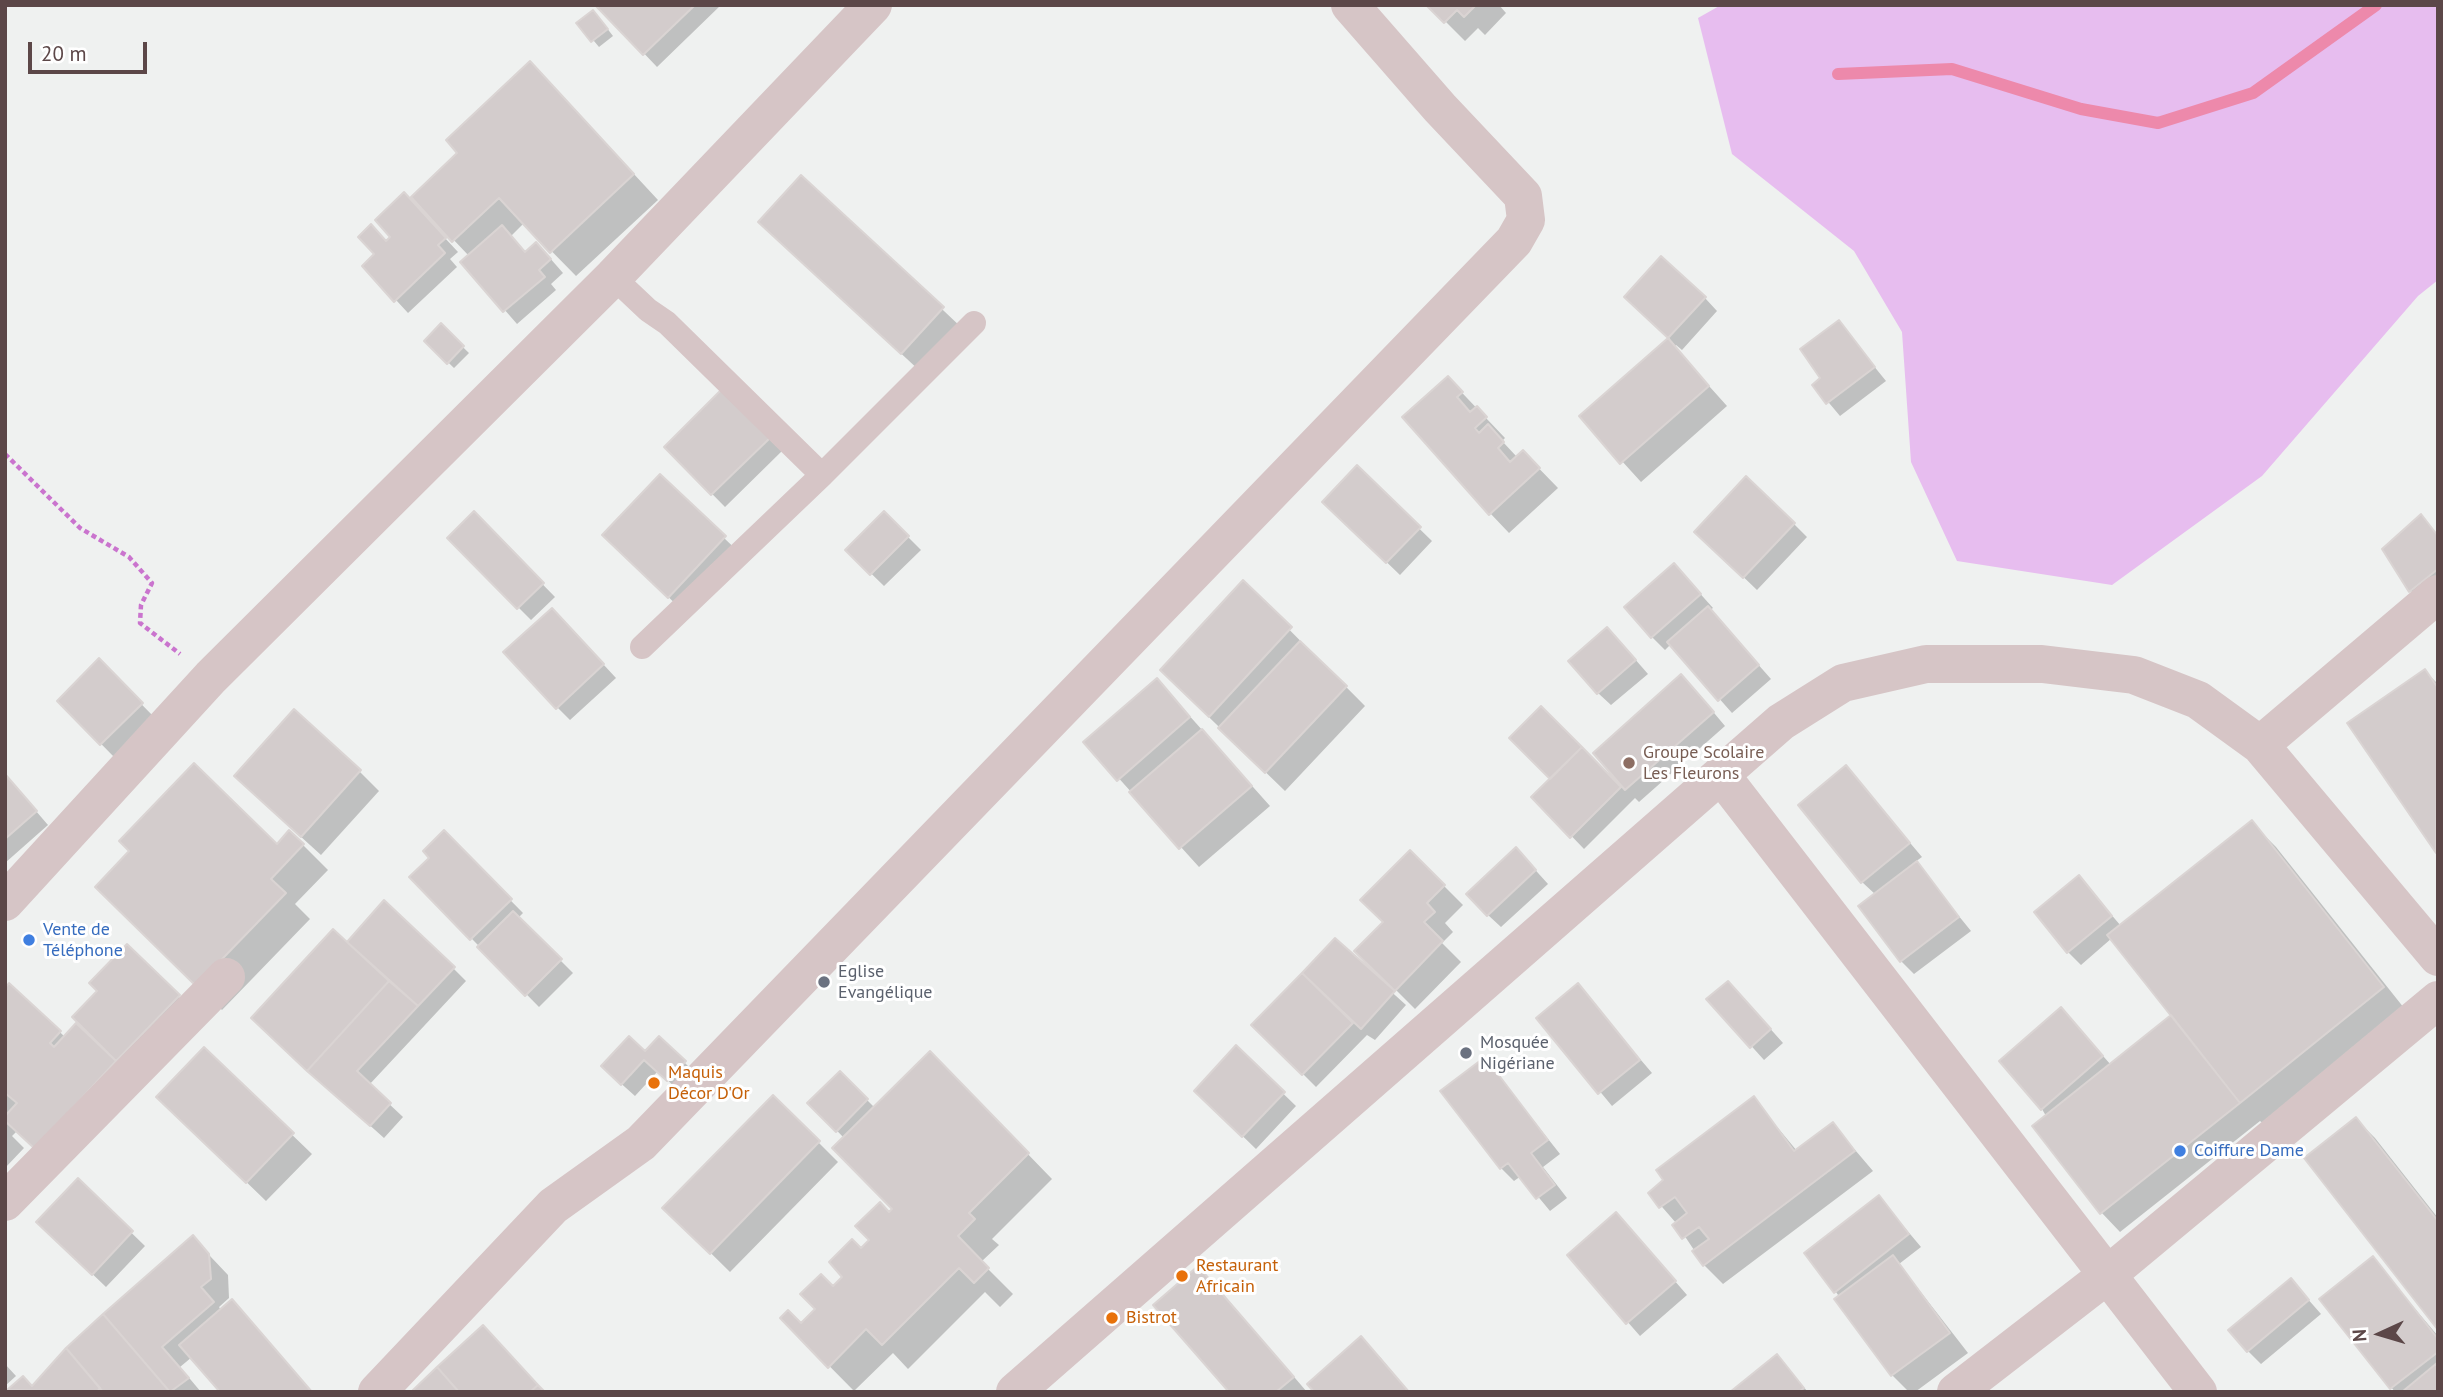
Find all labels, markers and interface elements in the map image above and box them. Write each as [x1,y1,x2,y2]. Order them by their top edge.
scale bar [32,28,150,72]
text: 20 m [41,40,87,67]
place label: Groupe Scolaire Les Fleurons [1643,742,1764,784]
marker: Groupe Scolaire Les Fleurons [1621,755,1637,771]
place label: Vente de Téléphone [43,919,123,962]
marker: Vente de Téléphone [21,932,37,948]
place label: Eglise Evangélique [838,961,932,1004]
marker: Eglise Evangélique [816,974,832,990]
place label: Mosquée Nigériane [1480,1032,1555,1074]
marker: Mosquée Nigériane [1458,1045,1474,1061]
place label: Maquis Décor D'Or [668,1062,750,1104]
marker: Maquis Décor D'Or [646,1075,662,1091]
place label: Coiffure Dame [2194,1140,2304,1162]
marker: Coiffure Dame [2172,1143,2188,1159]
place label: Restaurant Africain [1196,1255,1278,1298]
marker: Restaurant Africain [1174,1268,1190,1284]
north arrow [2345,1299,2415,1369]
place label: Bistrot [1126,1307,1177,1329]
marker: Bistrot [1104,1310,1120,1326]
text: N [2347,1328,2371,1343]

